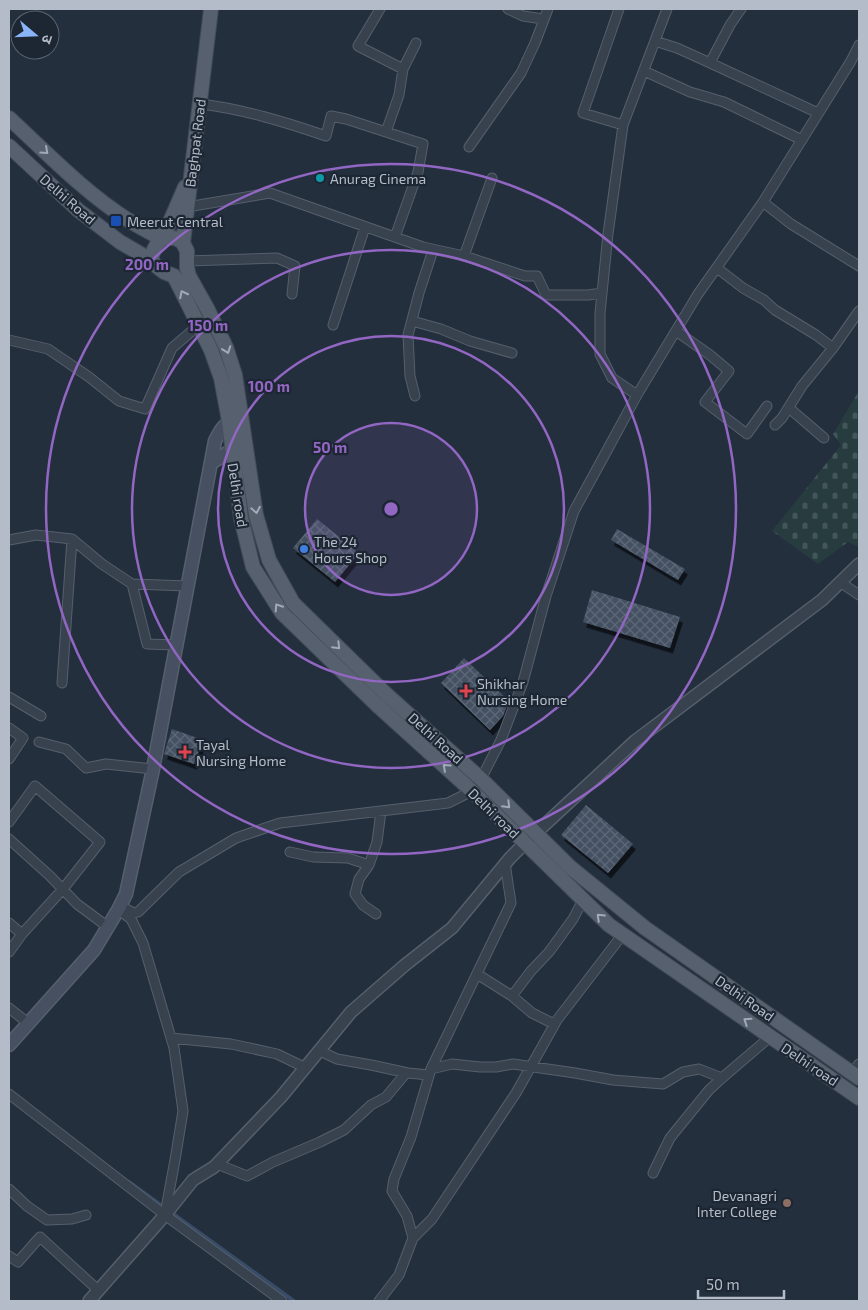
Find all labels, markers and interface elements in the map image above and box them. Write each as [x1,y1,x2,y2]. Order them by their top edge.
north arrow [10,10,60,60]
text: उ [38,33,57,47]
street label: Baghpat Road [181,98,209,188]
one-way arrow [39,145,48,154]
street label: Delhi Road [37,170,99,228]
place label: Anurag Cinema [330,170,426,187]
marker: Anurag Cinema [314,172,326,184]
place label: Meerut Central [127,213,224,230]
marker: Meerut Central [109,214,123,228]
text: 200 m [125,255,169,273]
one-way arrow [179,290,189,299]
text: 150 m [188,316,228,334]
one-way arrow [221,346,231,354]
text: 100 m [248,377,290,395]
text: 50 m [313,438,347,456]
street label: Delhi road [225,462,251,528]
centre of rings [382,500,400,518]
one-way arrow [250,506,260,514]
place label: The 24 Hours Shop [314,533,387,566]
marker: The 24 Hours Shop [298,543,310,555]
one-way arrow [275,603,284,612]
one-way arrow [331,640,340,649]
place label: Shikhar Nursing Home [477,675,567,708]
marker: Shikhar Nursing Home [459,684,473,698]
street label: Delhi Road [405,709,467,767]
place label: Tayal Nursing Home [196,736,286,769]
marker: Tayal Nursing Home [178,745,192,759]
one-way arrow [442,764,451,773]
street label: Delhi road [465,784,523,842]
one-way arrow [501,799,510,808]
one-way arrow [597,913,606,922]
street label: Delhi Road [712,972,778,1024]
one-way arrow [743,1018,753,1027]
street label: Delhi road [778,1039,842,1089]
place label: Devanagri Inter College [697,1187,777,1220]
marker: Devanagri Inter College [781,1197,793,1209]
scale bar [698,1268,784,1300]
text: 50 m [706,1275,740,1293]

